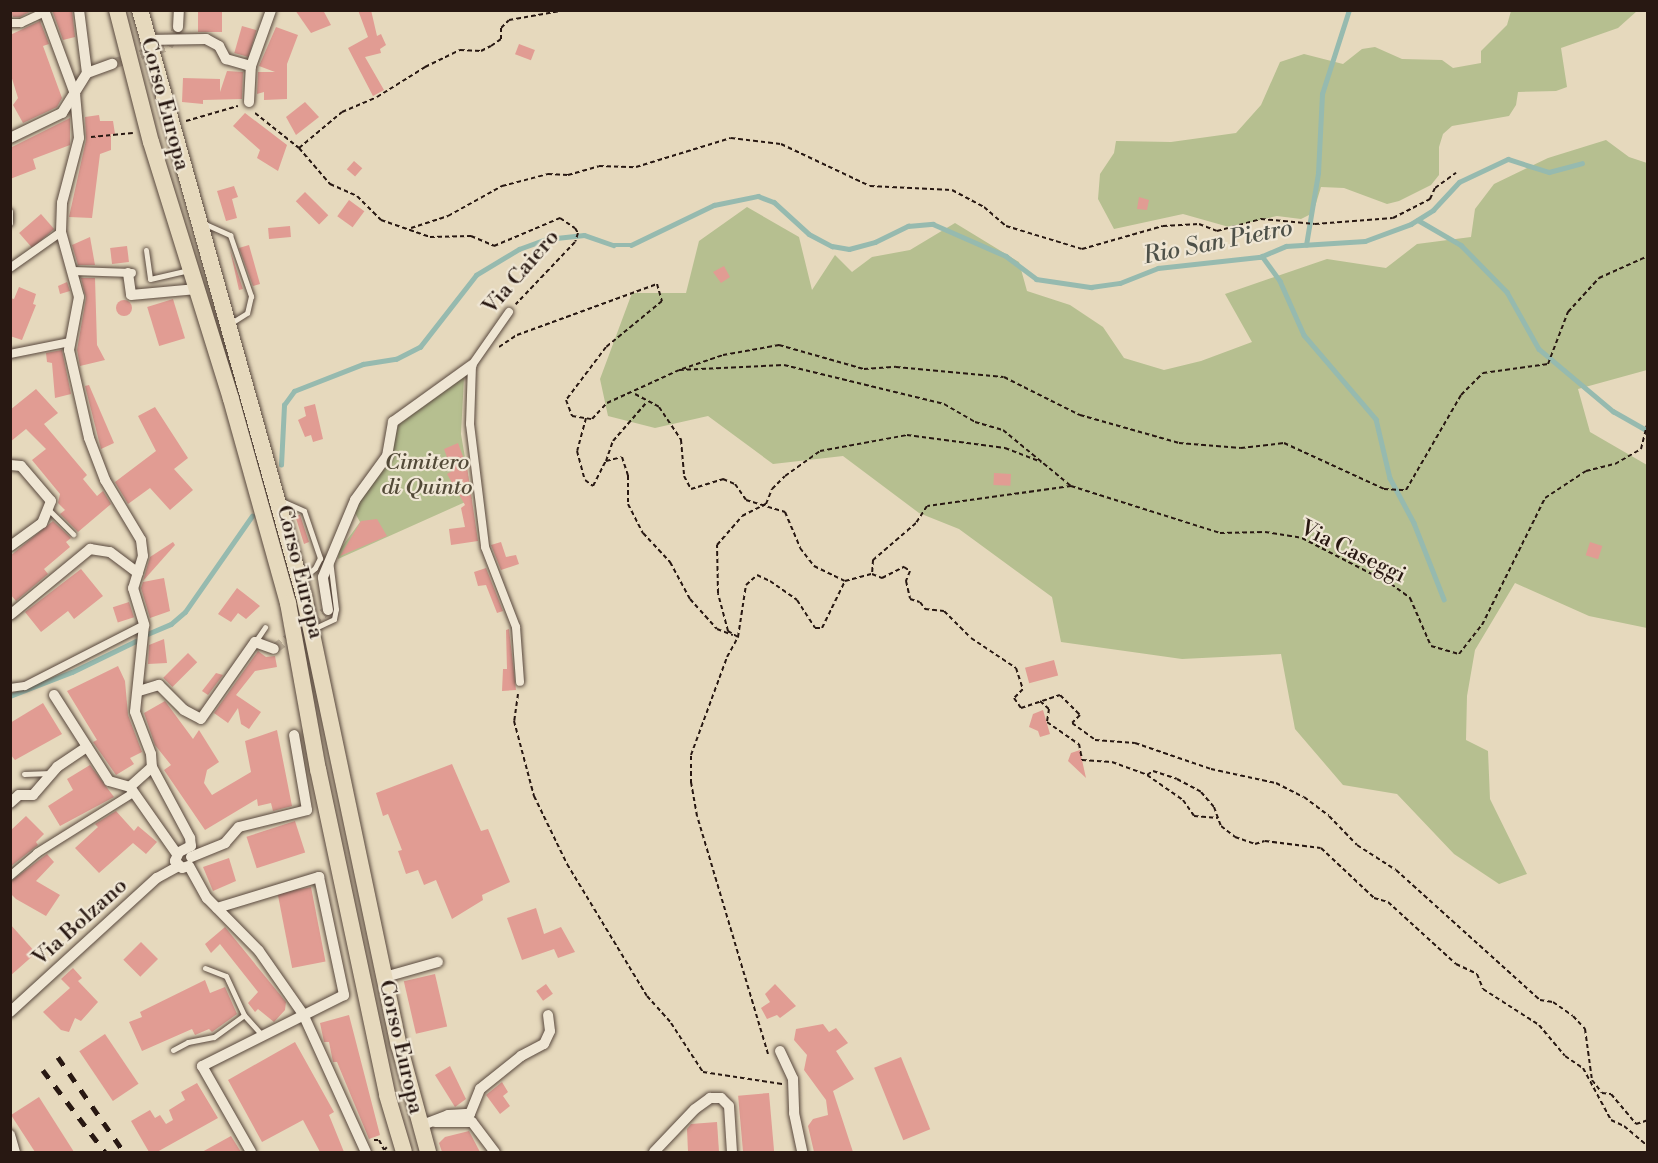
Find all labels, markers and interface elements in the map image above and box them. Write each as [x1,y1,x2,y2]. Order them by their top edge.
street label: Corso Europa [135,35,195,173]
water label: Rio San Pietro [1141,214,1295,272]
street label: Via Caiero [477,224,565,320]
park label: Cimitero di Quinto [381,449,473,500]
street label: Corso Europa [271,502,329,642]
street label: Via Caseggi [1296,515,1410,589]
street label: Via Bolzano [27,872,133,972]
street label: Corso Europa [373,977,429,1117]

